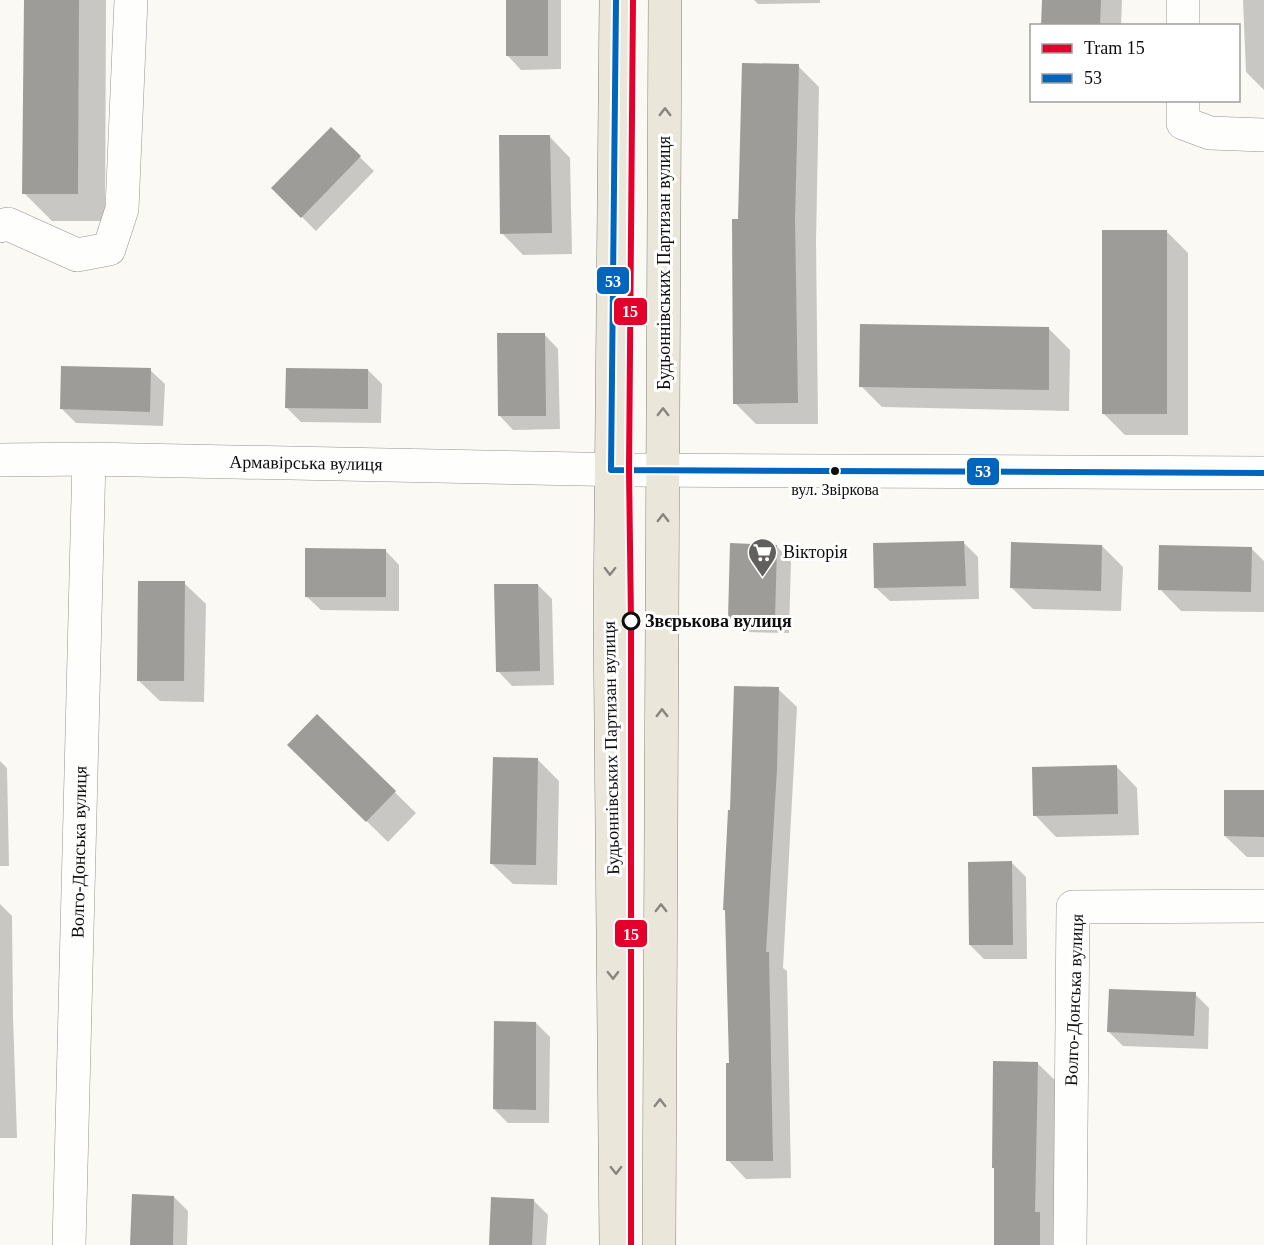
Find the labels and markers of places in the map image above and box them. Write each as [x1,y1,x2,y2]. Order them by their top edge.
marker: вул. Звіркова [829,465,841,477]
place label: вул. Звіркова [791,481,879,499]
supermarket icon: Вікторія [746,536,778,578]
place label: Вікторія [783,542,847,562]
place label: Звєрькова вулиця [645,611,792,631]
marker: Звєрькова вулиця [622,612,640,630]

